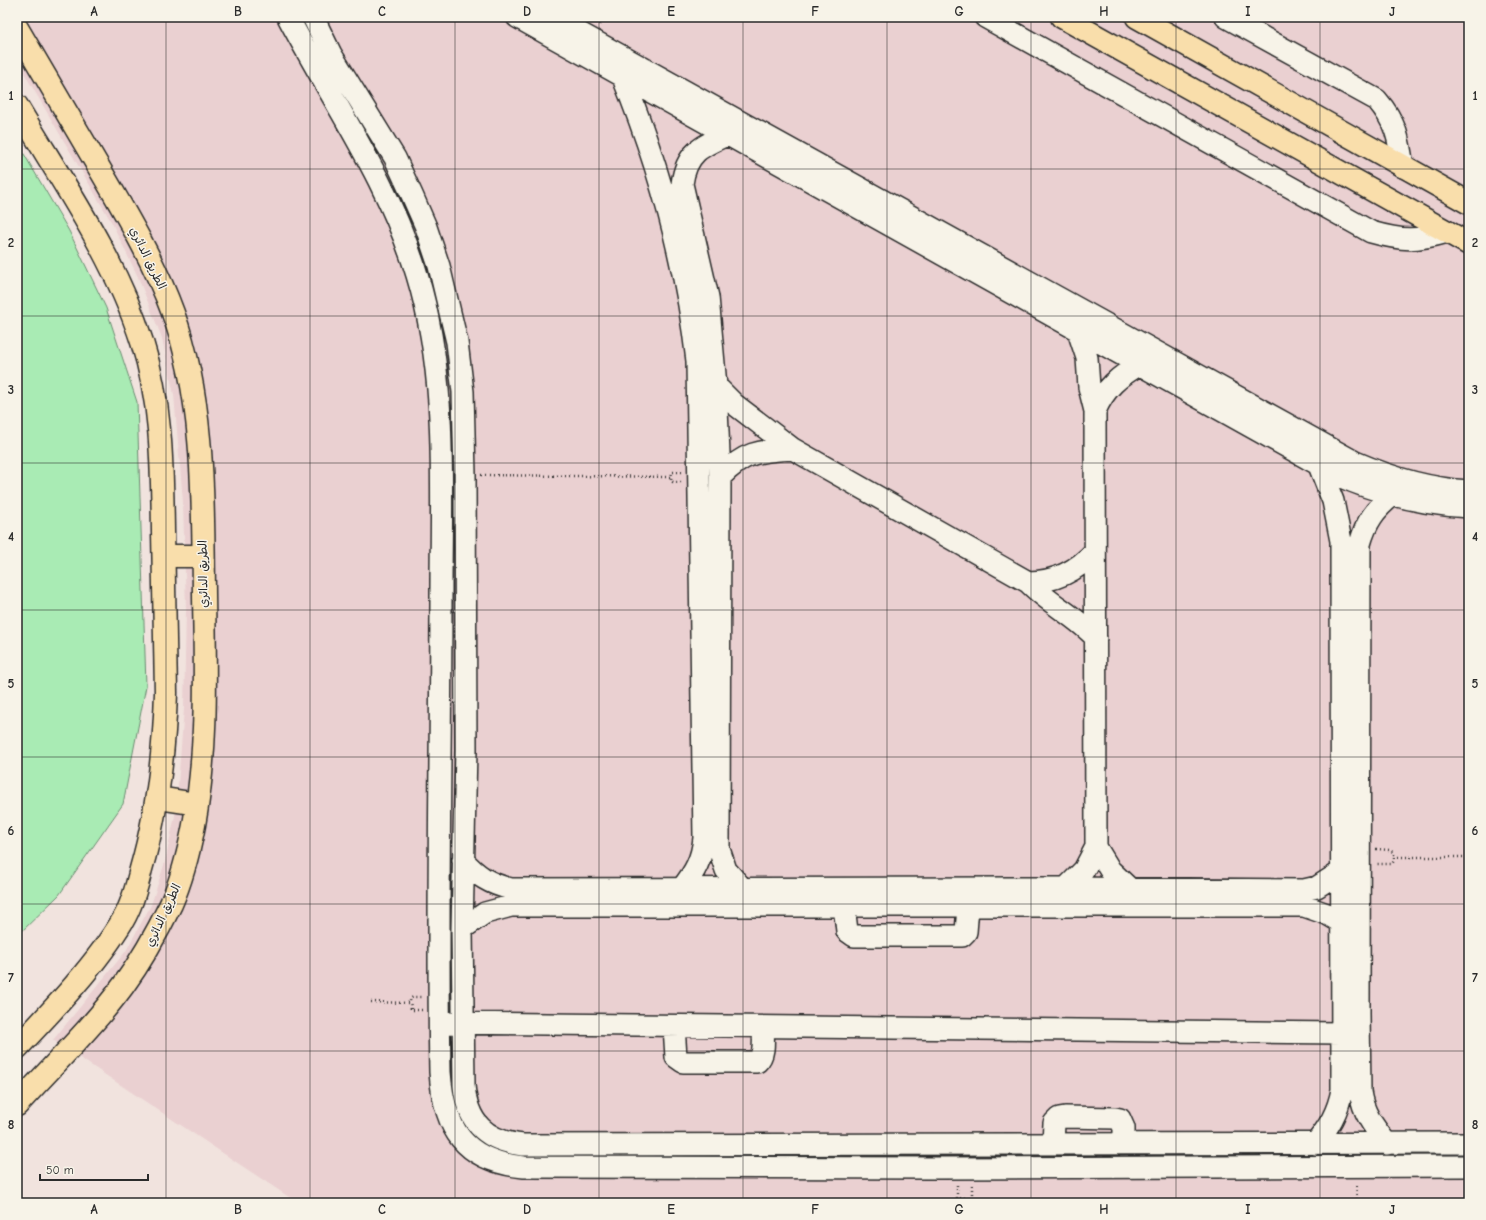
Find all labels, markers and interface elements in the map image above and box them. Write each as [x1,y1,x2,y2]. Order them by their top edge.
text: A [90,4,98,19]
text: B [234,4,242,19]
text: C [378,4,386,19]
text: D [523,4,531,19]
text: E [667,4,675,19]
text: F [811,4,819,19]
text: G [954,4,964,19]
text: H [1099,4,1109,19]
text: I [1245,4,1251,19]
text: J [1389,4,1395,19]
text: 1 [8,88,14,103]
text: 1 [1472,88,1478,103]
street label: الطريق الدائري [125,224,169,292]
text: 2 [8,235,14,250]
text: 2 [1472,235,1478,250]
text: 3 [8,382,14,397]
text: 3 [1472,382,1478,397]
text: 4 [8,529,14,544]
text: 4 [1472,529,1478,544]
street label: الطريق الدائري [195,540,213,608]
text: 5 [8,676,15,691]
text: 5 [1472,676,1479,691]
text: 6 [8,823,15,838]
text: 6 [1472,823,1479,838]
street label: الطريق الدائري [142,881,186,950]
text: 7 [8,970,14,985]
text: 7 [1472,970,1478,985]
text: 8 [8,1117,14,1132]
text: 8 [1472,1117,1478,1132]
scale bar [40,1156,148,1182]
text: 50 m [46,1163,74,1177]
text: A [90,1202,98,1217]
text: B [234,1202,242,1217]
text: C [378,1202,386,1217]
text: D [523,1202,531,1217]
text: E [667,1202,675,1217]
text: F [811,1202,819,1217]
text: G [954,1202,964,1217]
text: H [1099,1202,1109,1217]
text: I [1245,1202,1251,1217]
text: J [1389,1202,1395,1217]

